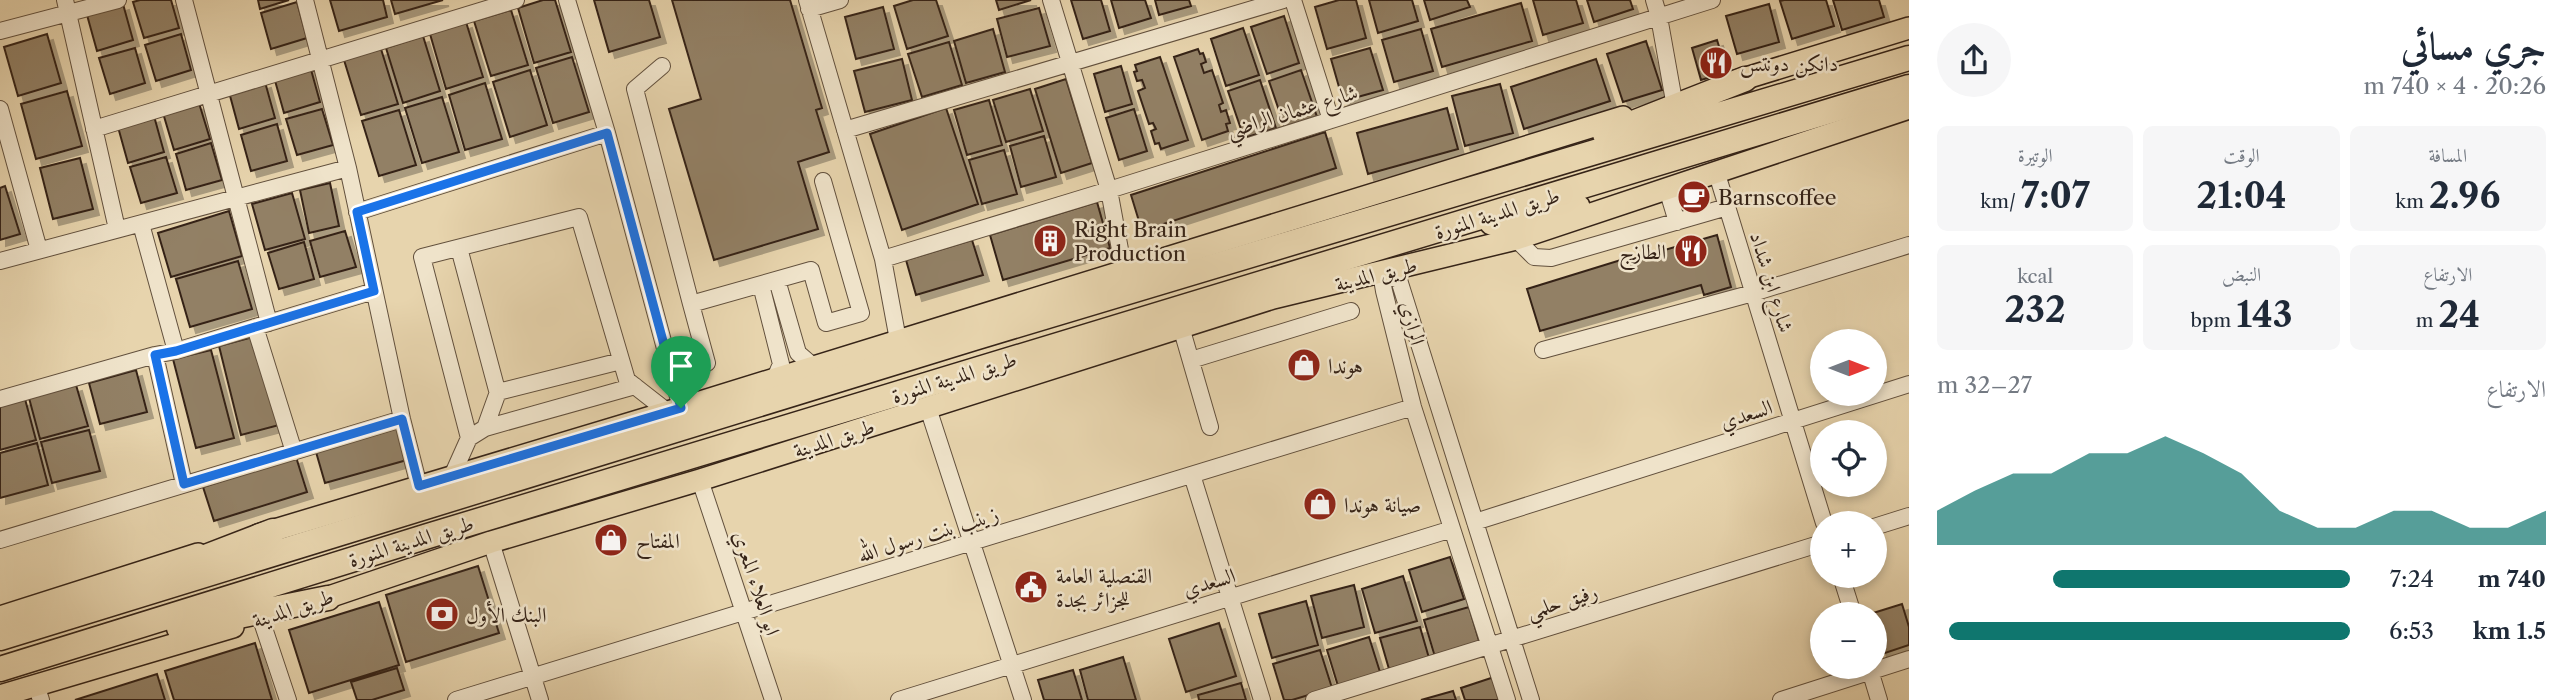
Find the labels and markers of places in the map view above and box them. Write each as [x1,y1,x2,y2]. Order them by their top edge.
restaurant icon: دانكن دونتس [1697,44,1735,82]
place label: دانكن دونتس [1740,51,1838,78]
cafe icon: Barnscoffee [1675,178,1713,216]
place label: Barnscoffee [1718,185,1836,210]
place label: Right Brain Production [1074,217,1187,266]
building icon: Right Brain Production [1031,222,1069,260]
restaurant icon: الطازج [1672,232,1710,270]
place label: الطازج [1619,239,1666,271]
pin [651,336,711,408]
shop icon: هوندا [1285,346,1323,384]
place label: هوندا [1328,353,1363,379]
shop icon: صيانة هوندا [1301,485,1339,523]
place label: صيانة هوندا [1344,492,1421,518]
shop icon: المفتاح [592,521,630,559]
place label: المفتاح [636,528,680,560]
place label: القنصلية العامة للجزائر بجدة [1056,563,1152,613]
public building icon: القنصلية العامة للجزائر بجدة [1012,568,1050,606]
bank icon: البنك الأول [423,595,461,633]
place label: البنك الأول [466,600,546,628]

